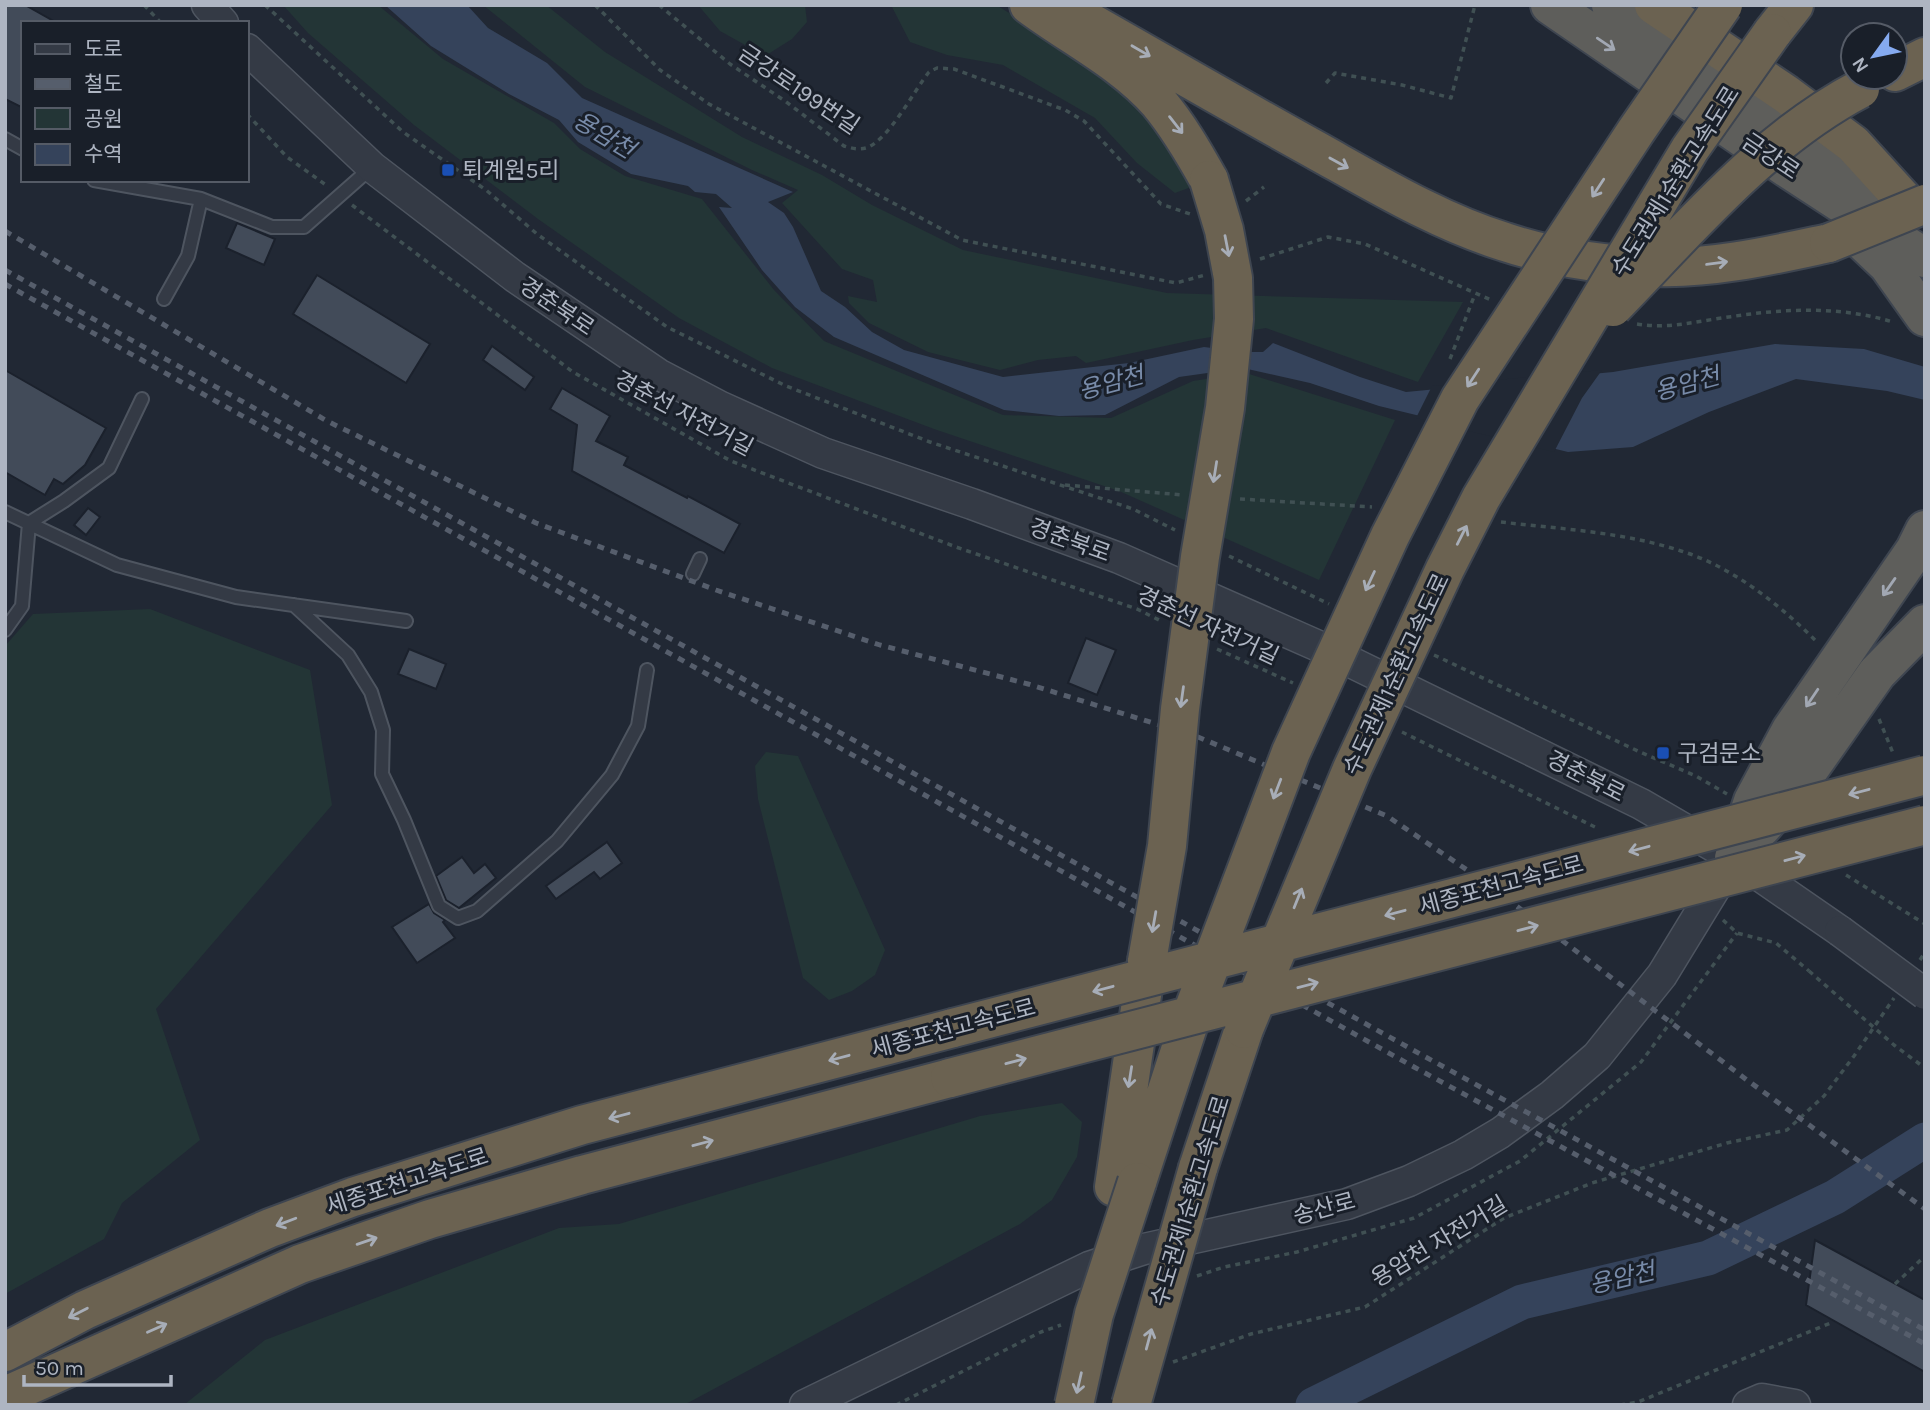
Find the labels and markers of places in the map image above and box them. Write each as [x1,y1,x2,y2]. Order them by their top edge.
place label: 퇴계원5리 [462,157,560,184]
marker: 퇴계원5리 [440,162,456,178]
place label: 구검문소 [1677,740,1762,767]
marker: 구검문소 [1655,745,1671,761]

